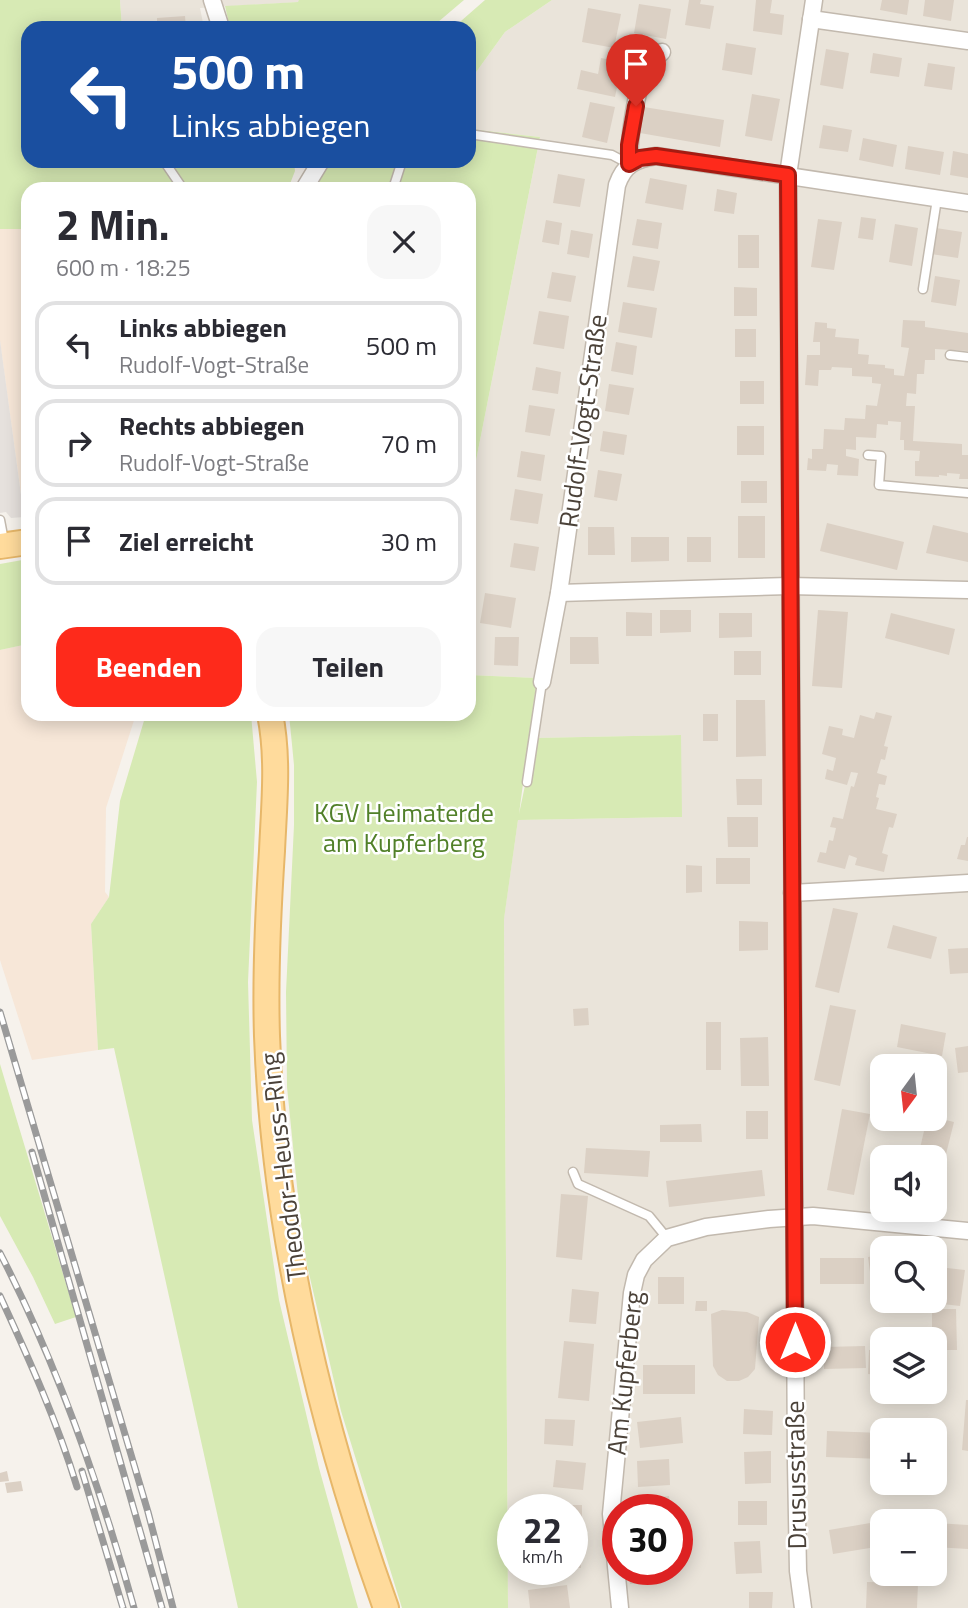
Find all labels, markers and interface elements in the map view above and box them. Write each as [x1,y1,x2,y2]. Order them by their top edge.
text: 500 m [171,33,305,108]
pin [606,34,666,106]
icon: arrive [617,45,655,83]
icon: left [56,49,147,140]
text: Links abbiegen [171,101,370,149]
text: 2 Min. [56,192,170,256]
button: close [367,205,441,279]
text: 600 m · 18:25 [56,250,191,285]
text: Links abbiegen [119,308,287,347]
street label: Rudolf-Vogt-Straße [548,312,617,530]
icon: left [60,326,98,364]
text: 500 m [366,326,437,365]
text: Rudolf-Vogt-Straße [119,347,309,382]
text: Rechts abbiegen [119,406,305,445]
icon: right [60,424,98,462]
text: 70 m [380,424,437,463]
text: Rudolf-Vogt-Straße [119,445,309,480]
icon: arrive [60,522,98,560]
text: Ziel erreicht [119,522,254,561]
text: 30 m [380,522,437,561]
button: Beenden [56,627,242,707]
button: Teilen [256,627,441,707]
park label: KGV Heimaterde am Kupferberg [314,793,494,862]
street label: Theodor-Heuss-Ring [249,1051,316,1284]
north arrow [870,1054,947,1130]
map controls [870,1054,947,1586]
button: sound [870,1145,947,1222]
button: search [870,1236,947,1313]
street label: Am Kupferberg [597,1289,652,1457]
position arrow [758,1305,832,1379]
button: layers [870,1327,947,1404]
street label: Drususstraße [775,1400,816,1550]
button: + [870,1418,947,1495]
speed limit sign: 30 [602,1494,693,1585]
text: 22 [523,1503,562,1557]
button: − [870,1509,947,1586]
text: km/h [522,1543,563,1570]

